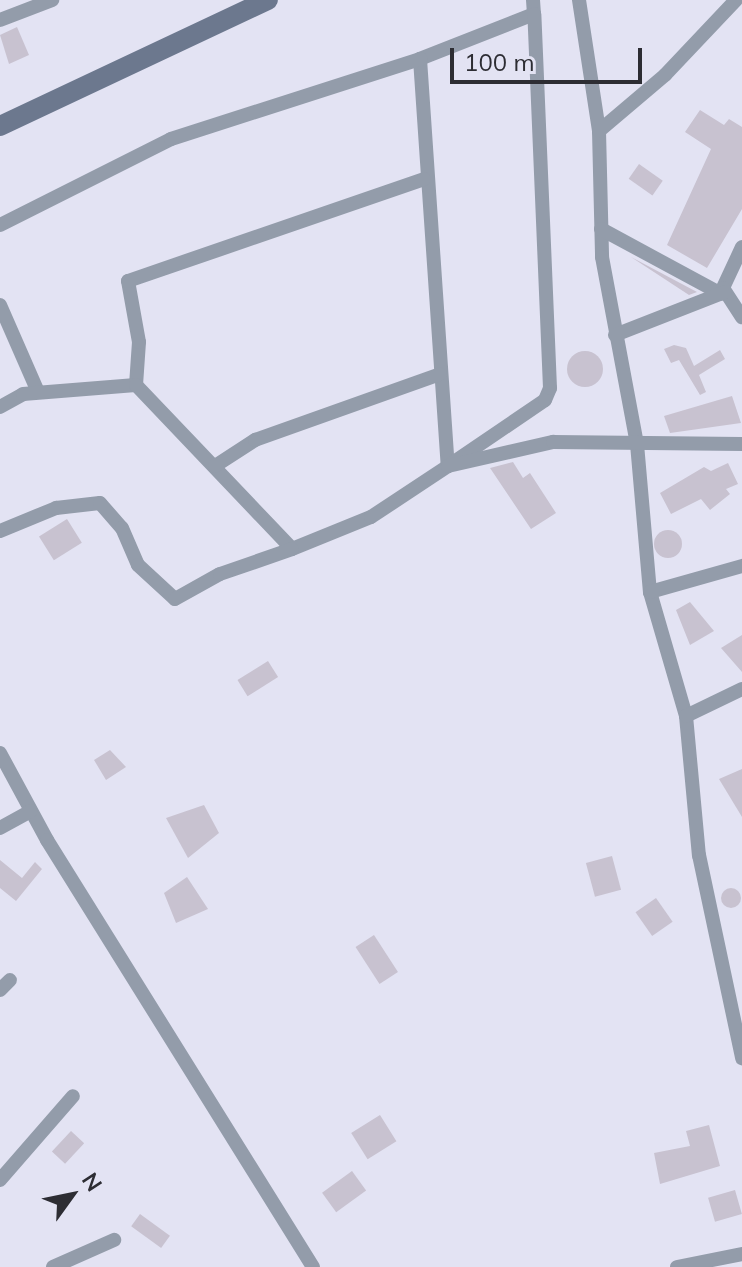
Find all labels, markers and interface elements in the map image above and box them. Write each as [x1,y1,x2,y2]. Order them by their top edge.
scale bar [454,32,646,82]
text: 100 m [464,47,535,77]
north arrow [32,1155,112,1235]
text: N [76,1167,108,1197]

